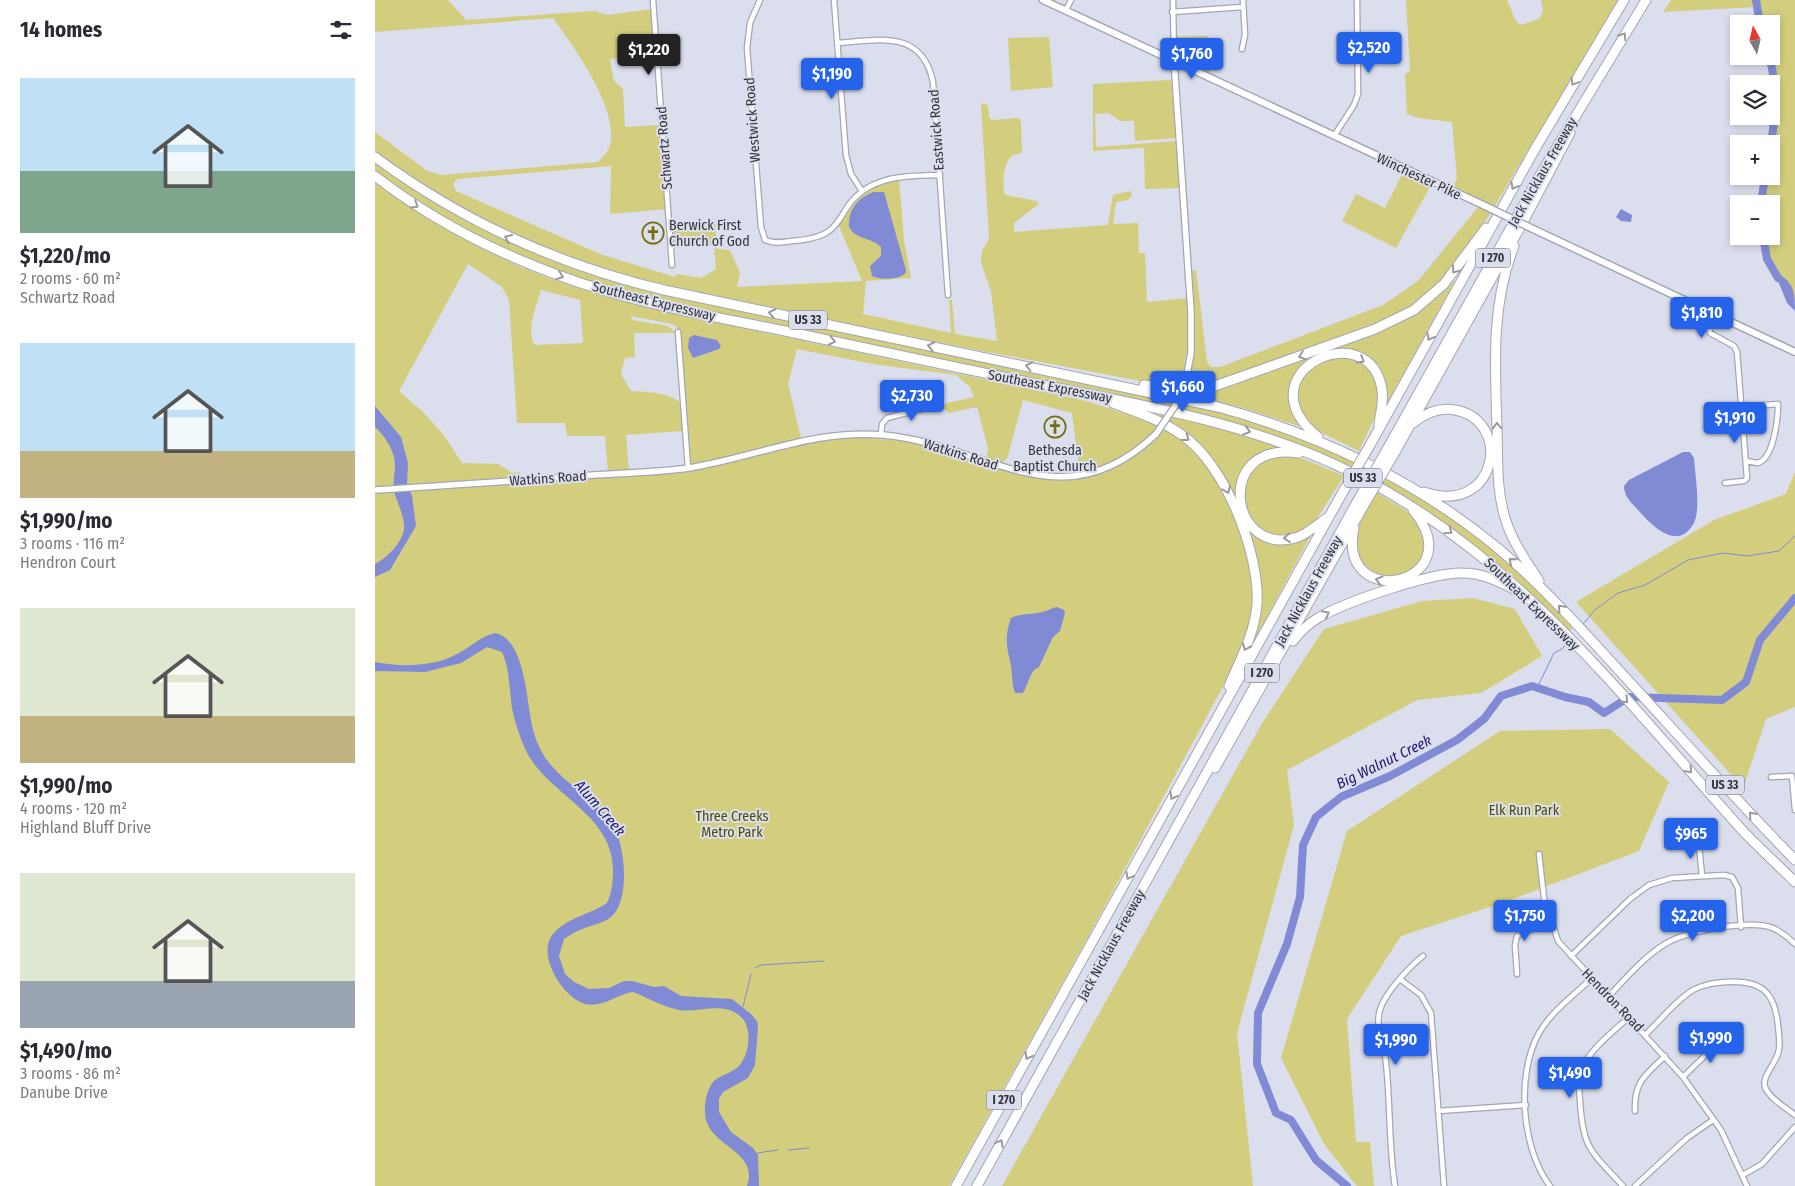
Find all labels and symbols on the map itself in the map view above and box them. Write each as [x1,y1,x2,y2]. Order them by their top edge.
north arrow [1730,15,1780,65]
pin: $2,520 [1328,32,1410,74]
one-way arrow [1617,33,1626,42]
pin: $1,220 [608,34,690,76]
pin: $1,760 [1151,38,1233,80]
pin: $1,190 [791,58,873,100]
street label: Westwick Road [741,77,764,163]
one-way arrow [1570,77,1580,86]
street label: Eastwick Road [925,89,948,171]
street label: Schwartz Road [653,106,676,190]
street label: Jack Nicklaus Freeway [1504,114,1581,230]
street label: Winchester Pike [1374,149,1464,203]
one-way arrow [1510,181,1520,190]
one-way arrow [409,199,418,208]
place label: Berwick First Church of God [669,217,750,250]
church icon: Berwick First Church of God [641,221,665,245]
one-way arrow [504,233,513,244]
road number: I 270 [1475,248,1511,268]
one-way arrow [1453,264,1461,273]
one-way arrow [555,270,564,281]
street label: Southeast Expressway [591,278,718,325]
pin: $1,810 [1661,296,1743,339]
one-way arrow [768,308,777,318]
road number: US 33 [789,310,827,330]
one-way arrow [1427,331,1437,340]
one-way arrow [827,335,836,346]
one-way arrow [927,341,936,352]
one-way arrow [1298,350,1306,360]
one-way arrow [1355,354,1364,364]
one-way arrow [1025,362,1034,372]
street label: Southeast Expressway [986,366,1114,407]
pin: $1,660 [1142,370,1224,413]
pin: $2,730 [871,380,953,422]
pin: $1,910 [1694,402,1776,444]
church icon: Bethesda Baptist Church [1043,415,1067,439]
one-way arrow [1491,422,1502,430]
one-way arrow [1242,425,1251,435]
one-way arrow [1180,432,1190,441]
street label: Watkins Road [921,435,1000,474]
place label: Bethesda Baptist Church [1013,442,1097,475]
street label: Watkins Road [509,467,587,490]
road number: US 33 [1344,468,1382,488]
one-way arrow [1221,485,1232,494]
one-way arrow [1443,525,1453,534]
street label: Jack Nicklaus Freeway [1271,532,1346,650]
one-way arrow [1283,533,1291,544]
street label: Southeast Expressway [1480,554,1583,655]
one-way arrow [1508,558,1517,567]
one-way arrow [1376,575,1384,585]
one-way arrow [1558,604,1567,613]
one-way arrow [1321,610,1330,620]
one-way arrow [1241,642,1252,651]
road number: I 270 [1245,664,1279,682]
one-way arrow [1620,694,1629,703]
water label: Big Walnut Creek [1333,731,1435,793]
one-way arrow [1683,765,1692,774]
water label: Alum Creek [570,776,630,840]
road number: US 33 [1706,776,1744,794]
one-way arrow [1170,791,1180,800]
park label: Elk Run Park [1489,802,1560,819]
park label: Three Creeks Metro Park [695,808,769,841]
one-way arrow [1749,811,1758,820]
pin: $965 [1661,818,1721,860]
one-way arrow [1125,870,1135,879]
street label: Jack Nicklaus Freeway [1074,886,1149,1004]
pin: $1,750 [1484,900,1566,942]
pin: $2,200 [1652,900,1734,942]
street label: Hendron Road [1578,965,1647,1036]
pin: $1,990 [1670,1022,1752,1064]
pin: $1,990 [1355,1024,1437,1066]
one-way arrow [1024,1051,1034,1060]
pin: $1,490 [1529,1056,1611,1099]
road number: I 270 [987,1090,1021,1110]
one-way arrow [994,1140,1004,1149]

